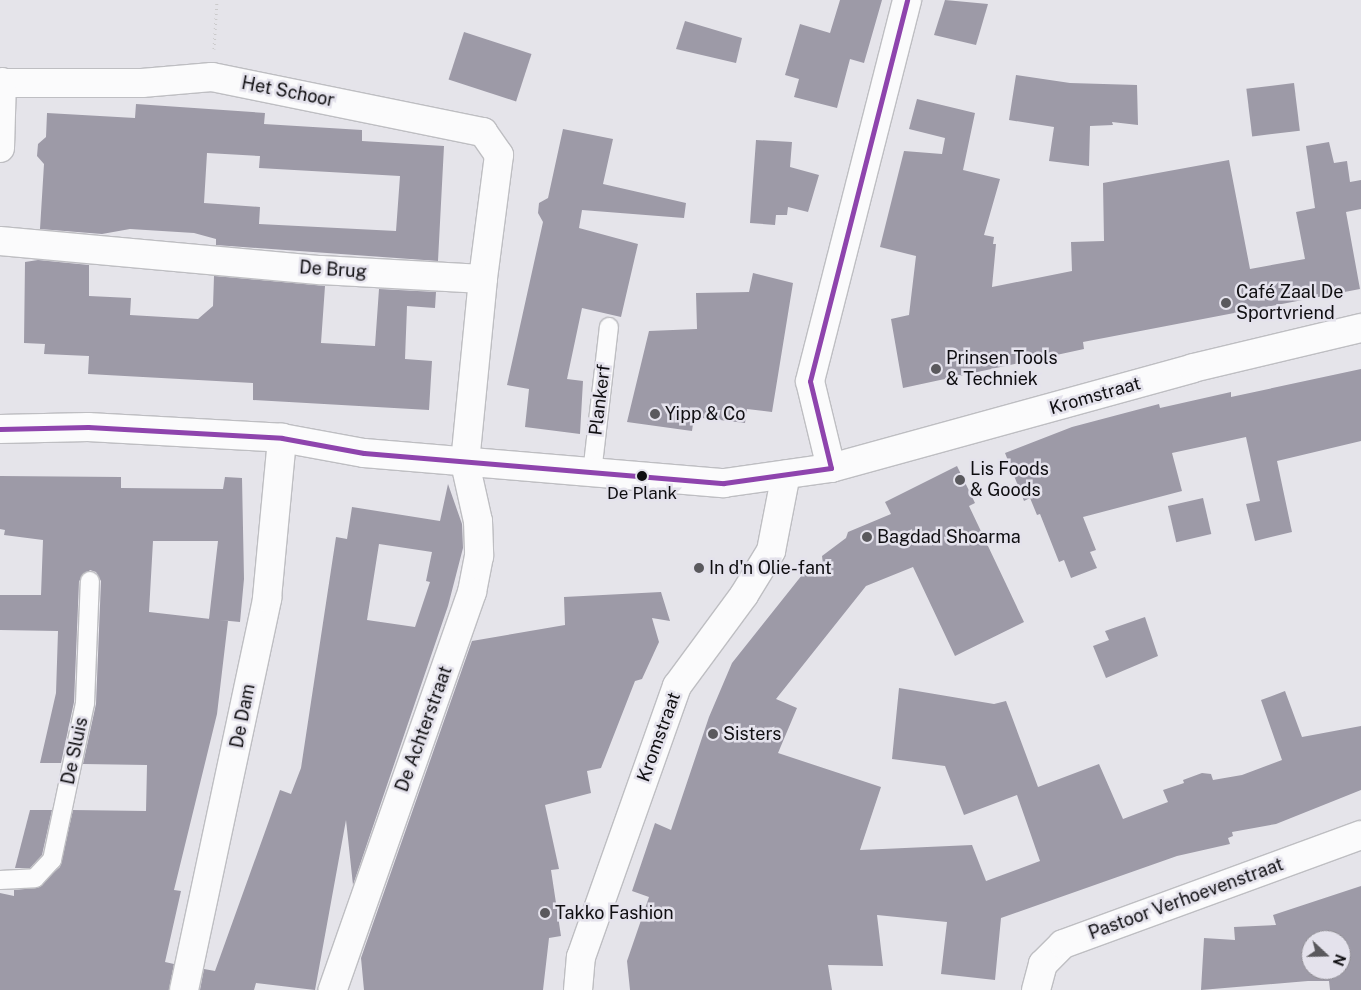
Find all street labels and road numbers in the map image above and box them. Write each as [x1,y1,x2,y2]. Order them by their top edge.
street label: Het Schoor [240,72,336,112]
street label: De Brug [298,257,368,283]
street label: Plankerf [585,363,615,437]
street label: Kromstraat [1047,373,1143,419]
street label: De Achterstraat [391,663,457,795]
street label: De Dam [226,682,260,750]
street label: Kromstraat [633,689,685,785]
street label: De Sluis [57,715,93,787]
street label: Pastoor Verhoevenstraat [1085,854,1287,944]

